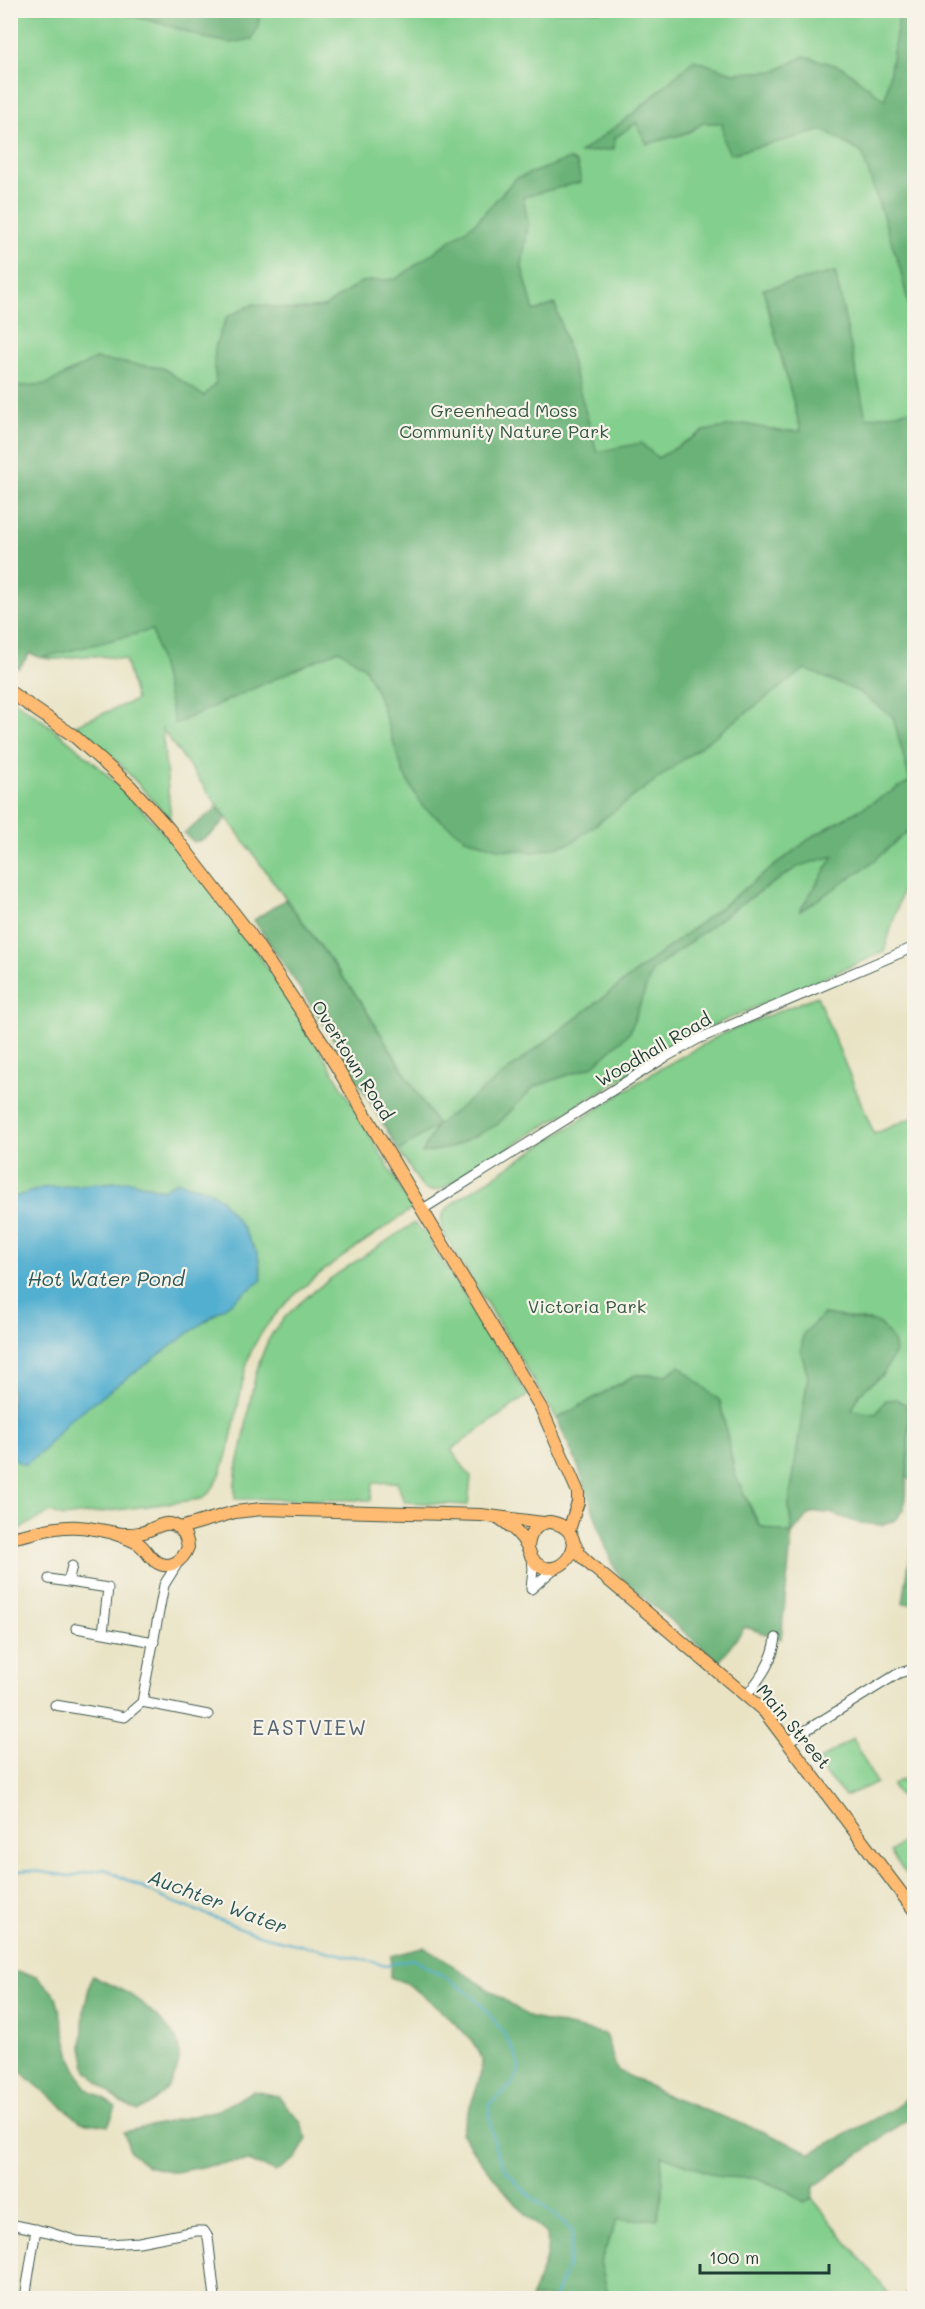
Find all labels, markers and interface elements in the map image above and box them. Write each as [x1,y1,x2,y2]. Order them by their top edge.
park label: Greenhead Moss Community Nature Park [399,398,609,443]
street label: Overtown Road [306,996,400,1124]
street label: Woodhall Road [591,1006,715,1092]
water label: Hot Water Pond [28,1265,186,1291]
park label: Victoria Park [528,1294,646,1318]
street label: Main Street [751,1678,837,1774]
district label: EASTVIEW [252,1713,368,1740]
water label: Auchter Water [145,1863,291,1939]
scale bar [700,2237,829,2275]
text: 100 m [709,2245,759,2269]

